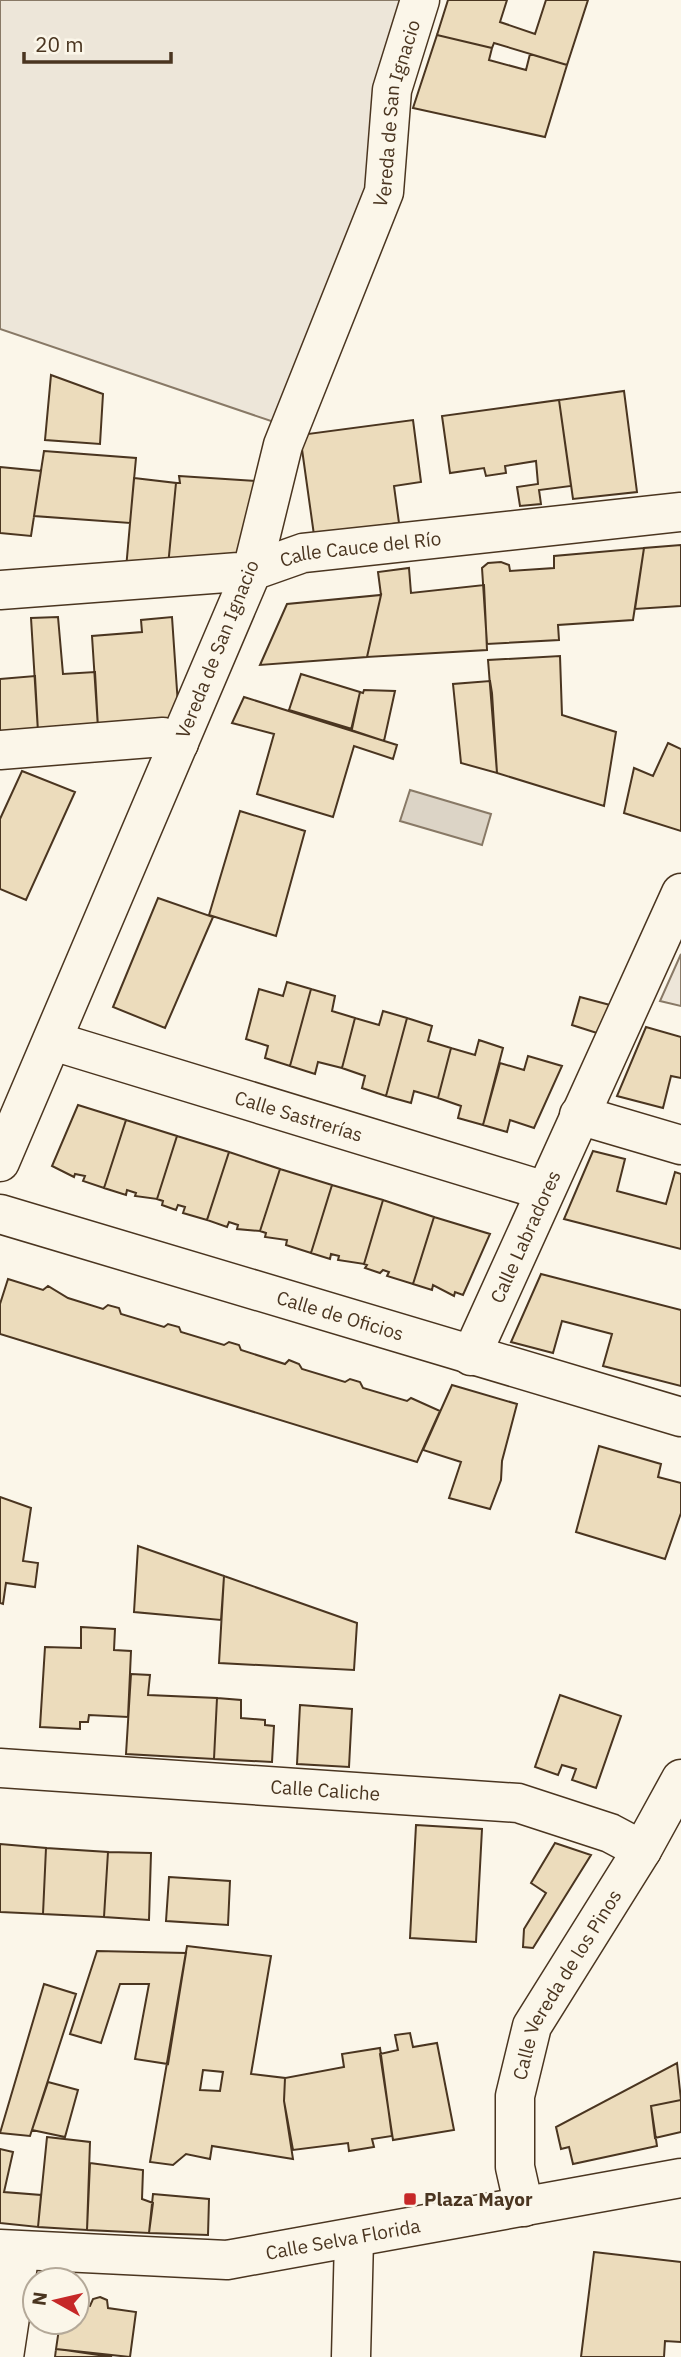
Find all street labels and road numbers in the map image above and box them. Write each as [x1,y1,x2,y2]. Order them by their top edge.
street label: Vereda de San Ignacio [367,17,425,210]
street label: Calle Cauce del Río [276,526,442,572]
street label: Vereda de San Ignacio [170,556,264,742]
street label: Calle Sastrerías [232,1085,366,1147]
street label: Calle Labradores [485,1167,566,1307]
street label: Calle de Oficios [274,1285,407,1346]
street label: Calle Caliche [270,1774,381,1806]
street label: Calle Vereda de los Pinos [507,1885,626,2082]
street label: Calle Selva Florida [264,2213,422,2265]

